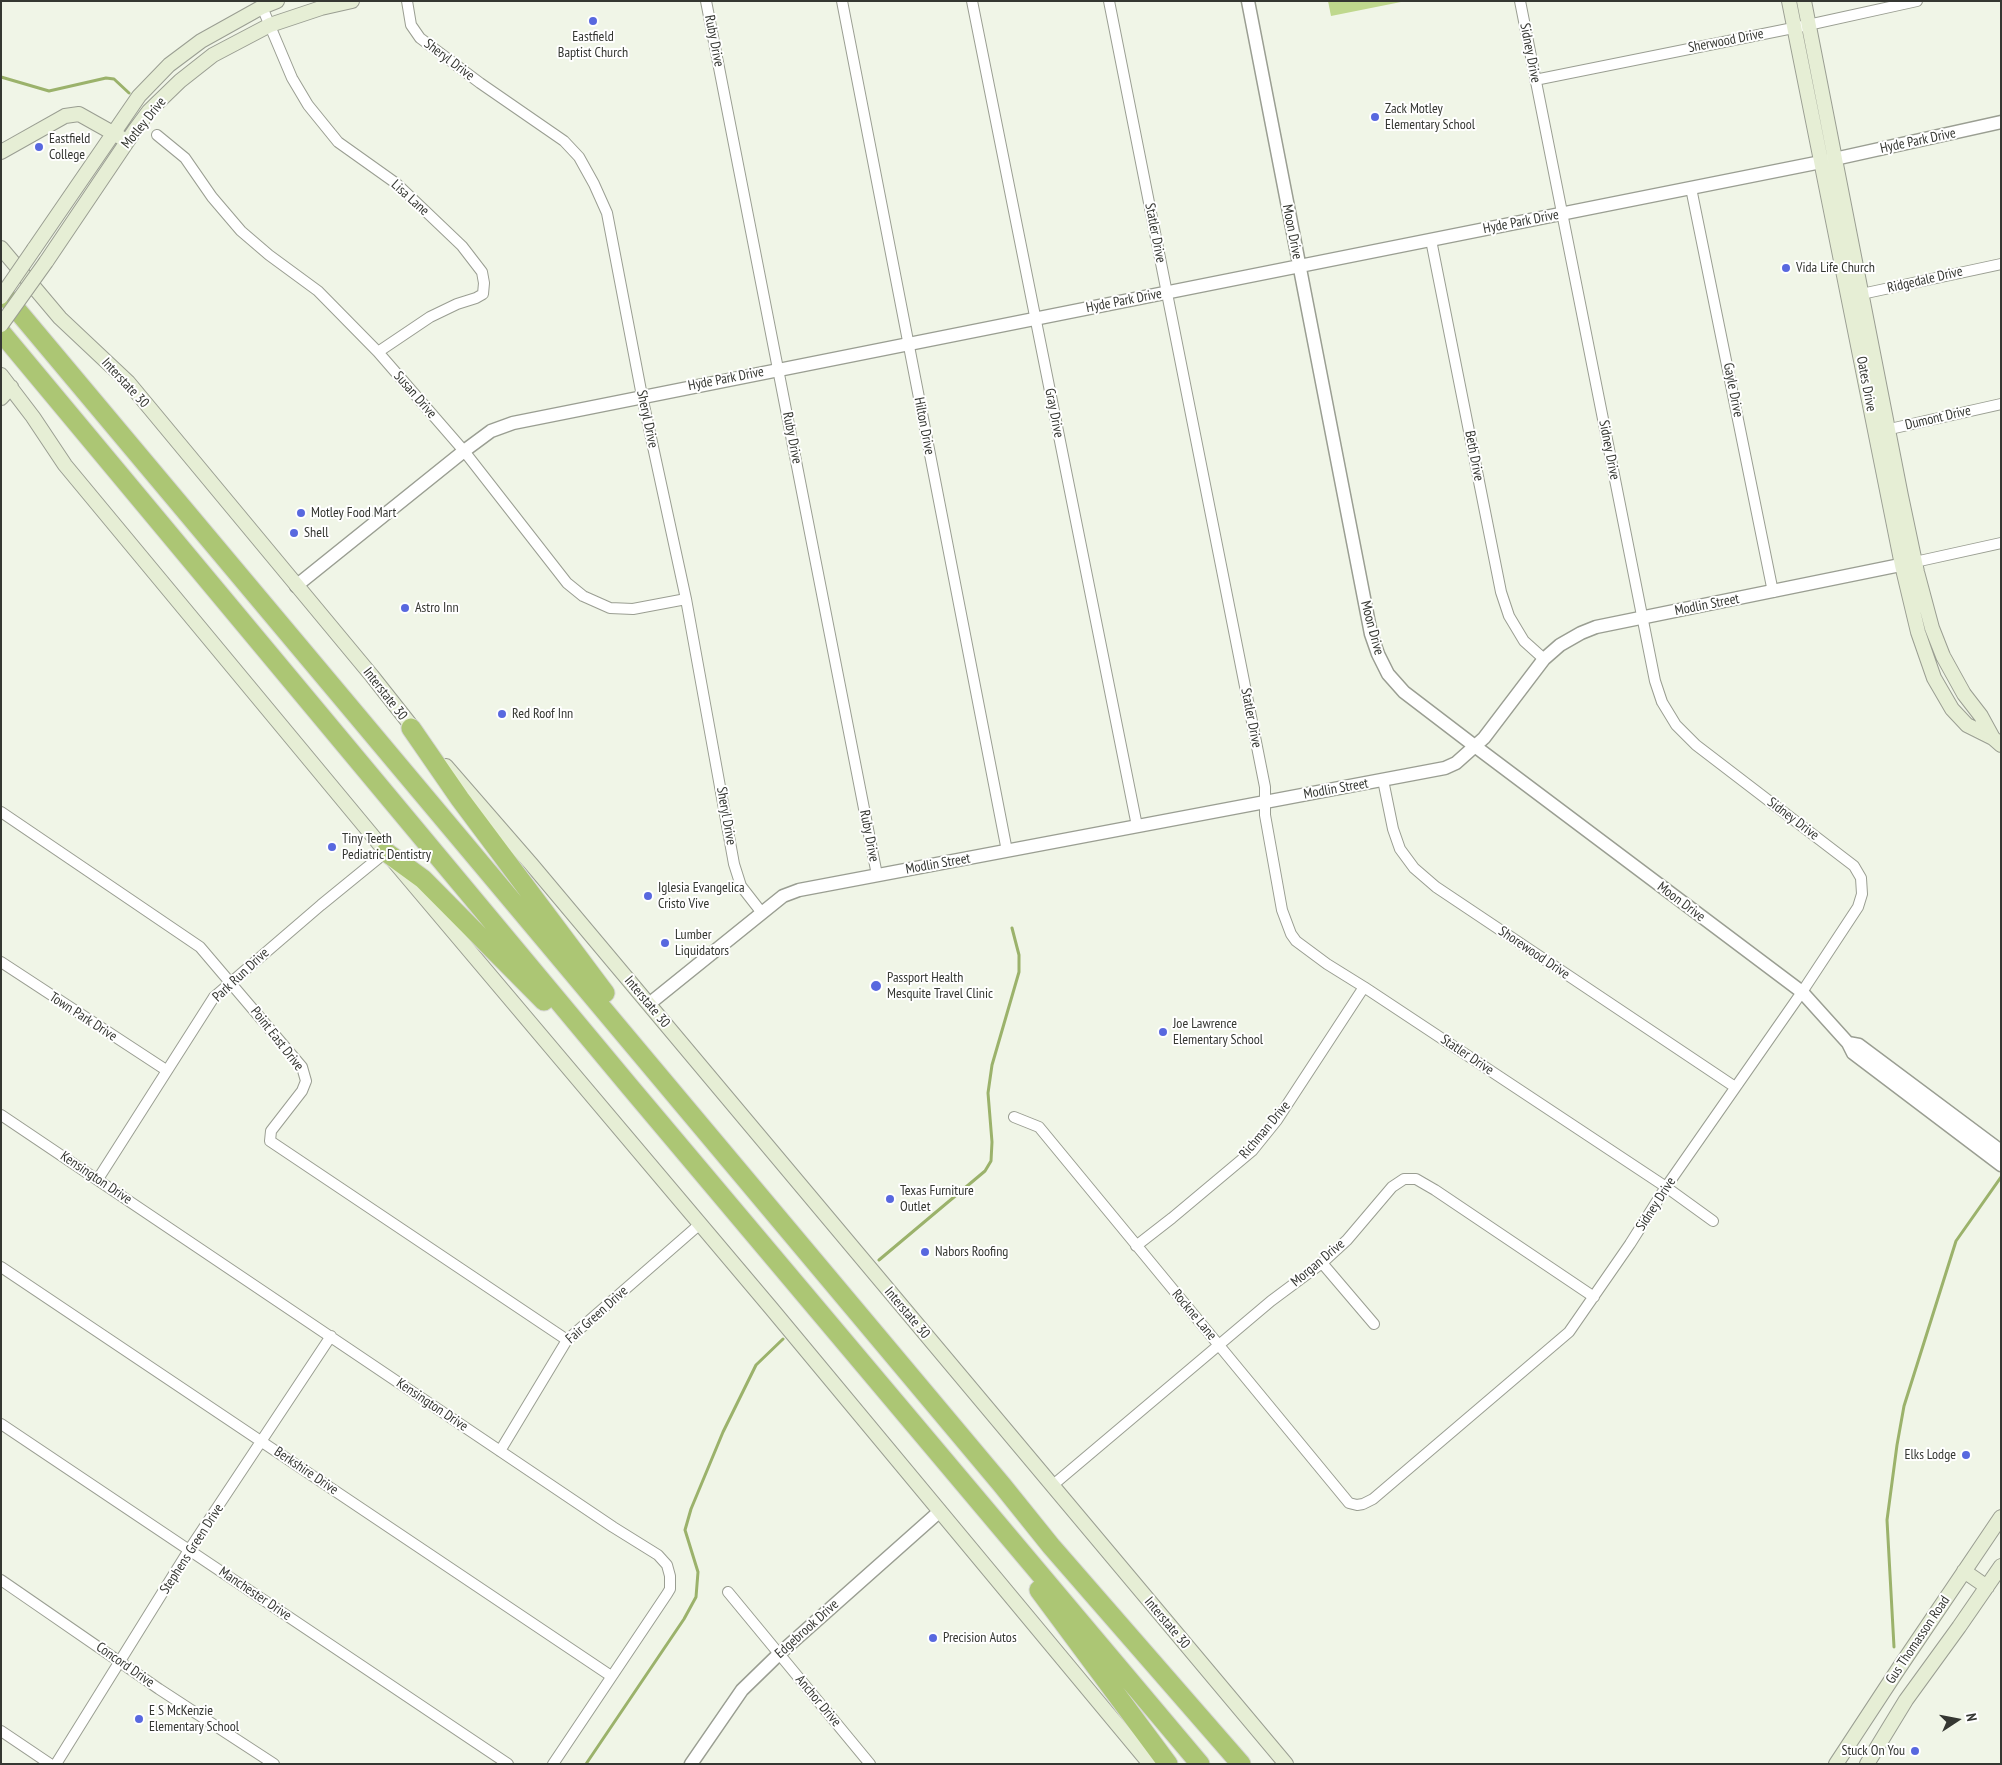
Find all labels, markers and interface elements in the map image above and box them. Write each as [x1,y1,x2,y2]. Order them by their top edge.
street label: Ruby Drive [701,14,727,68]
marker: Eastfield Baptist Church [587,15,599,27]
street label: Sidney Drive [1516,22,1544,84]
street label: Sherwood Drive [1687,25,1765,57]
place label: Eastfield Baptist Church [558,29,628,62]
street label: Sheryl Drive [421,36,477,84]
street label: Motley Drive [118,94,170,152]
place label: Zack Motley Elementary School [1385,101,1475,134]
marker: Zack Motley Elementary School [1369,111,1381,123]
street label: Hyde Park Drive [1879,125,1957,157]
place label: Eastfield College [49,131,90,164]
marker: Eastfield College [33,141,45,153]
street label: Lisa Lane [388,177,432,219]
street label: Statler Drive [1141,202,1169,264]
street label: Moon Drive [1278,203,1306,261]
street label: Hyde Park Drive [1482,206,1560,238]
place label: Vida Life Church [1796,260,1875,276]
marker: Vida Life Church [1780,262,1792,274]
street label: Ridgedale Drive [1886,263,1964,297]
street label: Hyde Park Drive [1085,285,1163,317]
street label: Interstate 30 [98,355,152,411]
street label: Oates Drive [1852,355,1880,413]
street label: Gayle Drive [1719,361,1747,419]
street label: Hyde Park Drive [687,363,765,395]
street label: Susan Drive [390,368,440,422]
street label: Gray Drive [1041,387,1067,439]
street label: Sheryl Drive [633,389,661,449]
street label: Hilton Drive [910,396,938,456]
street label: Dumont Drive [1903,402,1973,434]
street label: Ruby Drive [779,411,805,465]
street label: Sidney Drive [1595,419,1623,481]
street label: Beth Drive [1461,429,1487,483]
place label: Motley Food Mart [311,505,396,521]
marker: Motley Food Mart [295,507,307,519]
place label: Shell [304,525,328,541]
marker: Shell [288,527,300,539]
street label: Modlin Street [1673,591,1741,619]
street label: Moon Drive [1357,599,1387,657]
place label: Astro Inn [415,600,459,616]
marker: Astro Inn [399,602,411,614]
street label: Interstate 30 [359,664,411,724]
street label: Statler Drive [1237,687,1265,749]
place label: Red Roof Inn [512,706,573,722]
marker: Red Roof Inn [496,708,508,720]
street label: Modlin Street [1302,775,1370,803]
street label: Sheryl Drive [713,786,739,846]
street label: Sidney Drive [1764,794,1822,844]
street label: Ruby Drive [856,809,882,863]
place label: Tiny Teeth Pediatric Dentistry [342,831,431,864]
marker: Tiny Teeth Pediatric Dentistry [326,841,338,853]
street label: Modlin Street [904,850,972,878]
street label: Moon Drive [1654,879,1708,925]
place label: Iglesia Evangelica Cristo Vive [658,880,745,912]
marker: Iglesia Evangelica Cristo Vive [642,890,654,902]
street label: Shorewood Drive [1495,923,1573,983]
place label: Lumber Liquidators [675,927,729,960]
marker: Lumber Liquidators [659,937,671,949]
street label: Park Run Drive [209,945,273,1005]
place label: Passport Health Mesquite Travel Clinic [887,970,993,1002]
street label: Interstate 30 [621,973,673,1031]
marker: Passport Health Mesquite Travel Clinic [869,979,883,993]
street label: Town Park Drive [46,989,120,1045]
street label: Point East Drive [247,1004,307,1074]
place label: Joe Lawrence Elementary School [1173,1016,1263,1048]
marker: Joe Lawrence Elementary School [1157,1026,1169,1038]
street label: Statler Drive [1437,1031,1497,1079]
street label: Richman Drive [1236,1098,1294,1162]
street label: Kensington Drive [57,1148,135,1208]
street label: Sidney Drive [1632,1174,1680,1234]
place label: Texas Furniture Outlet [900,1183,974,1216]
marker: Texas Furniture Outlet [884,1193,896,1205]
street label: Morgan Drive [1288,1236,1348,1290]
place label: Nabors Roofing [935,1244,1008,1260]
marker: Nabors Roofing [919,1246,931,1258]
street label: Fair Green Drive [562,1283,632,1347]
street label: Interstate 30 [881,1284,933,1342]
street label: Rockne Lane [1168,1286,1220,1344]
street label: Kensington Drive [393,1375,471,1435]
street label: Berkshire Drive [271,1443,341,1499]
place label: Elks Lodge [1904,1447,1956,1463]
marker: Elks Lodge [1960,1449,1972,1461]
street label: Stephens Green Drive [157,1501,227,1597]
street label: Manchester Drive [215,1564,295,1624]
street label: Gus Thomasson Road [1882,1593,1954,1687]
street label: Interstate 30 [1141,1594,1193,1652]
street label: Edgebrook Drive [772,1596,842,1662]
place label: Precision Autos [943,1630,1017,1646]
marker: Precision Autos [927,1632,939,1644]
street label: Concord Drive [93,1639,157,1691]
street label: Anchor Drive [792,1672,844,1730]
north arrow [1932,1695,1982,1745]
place label: E S McKenzie Elementary School [149,1703,239,1735]
text: N [1962,1712,1981,1723]
marker: E S McKenzie Elementary School [133,1713,145,1725]
place label: Stuck On You [1841,1743,1905,1759]
marker: Stuck On You [1909,1745,1921,1757]

